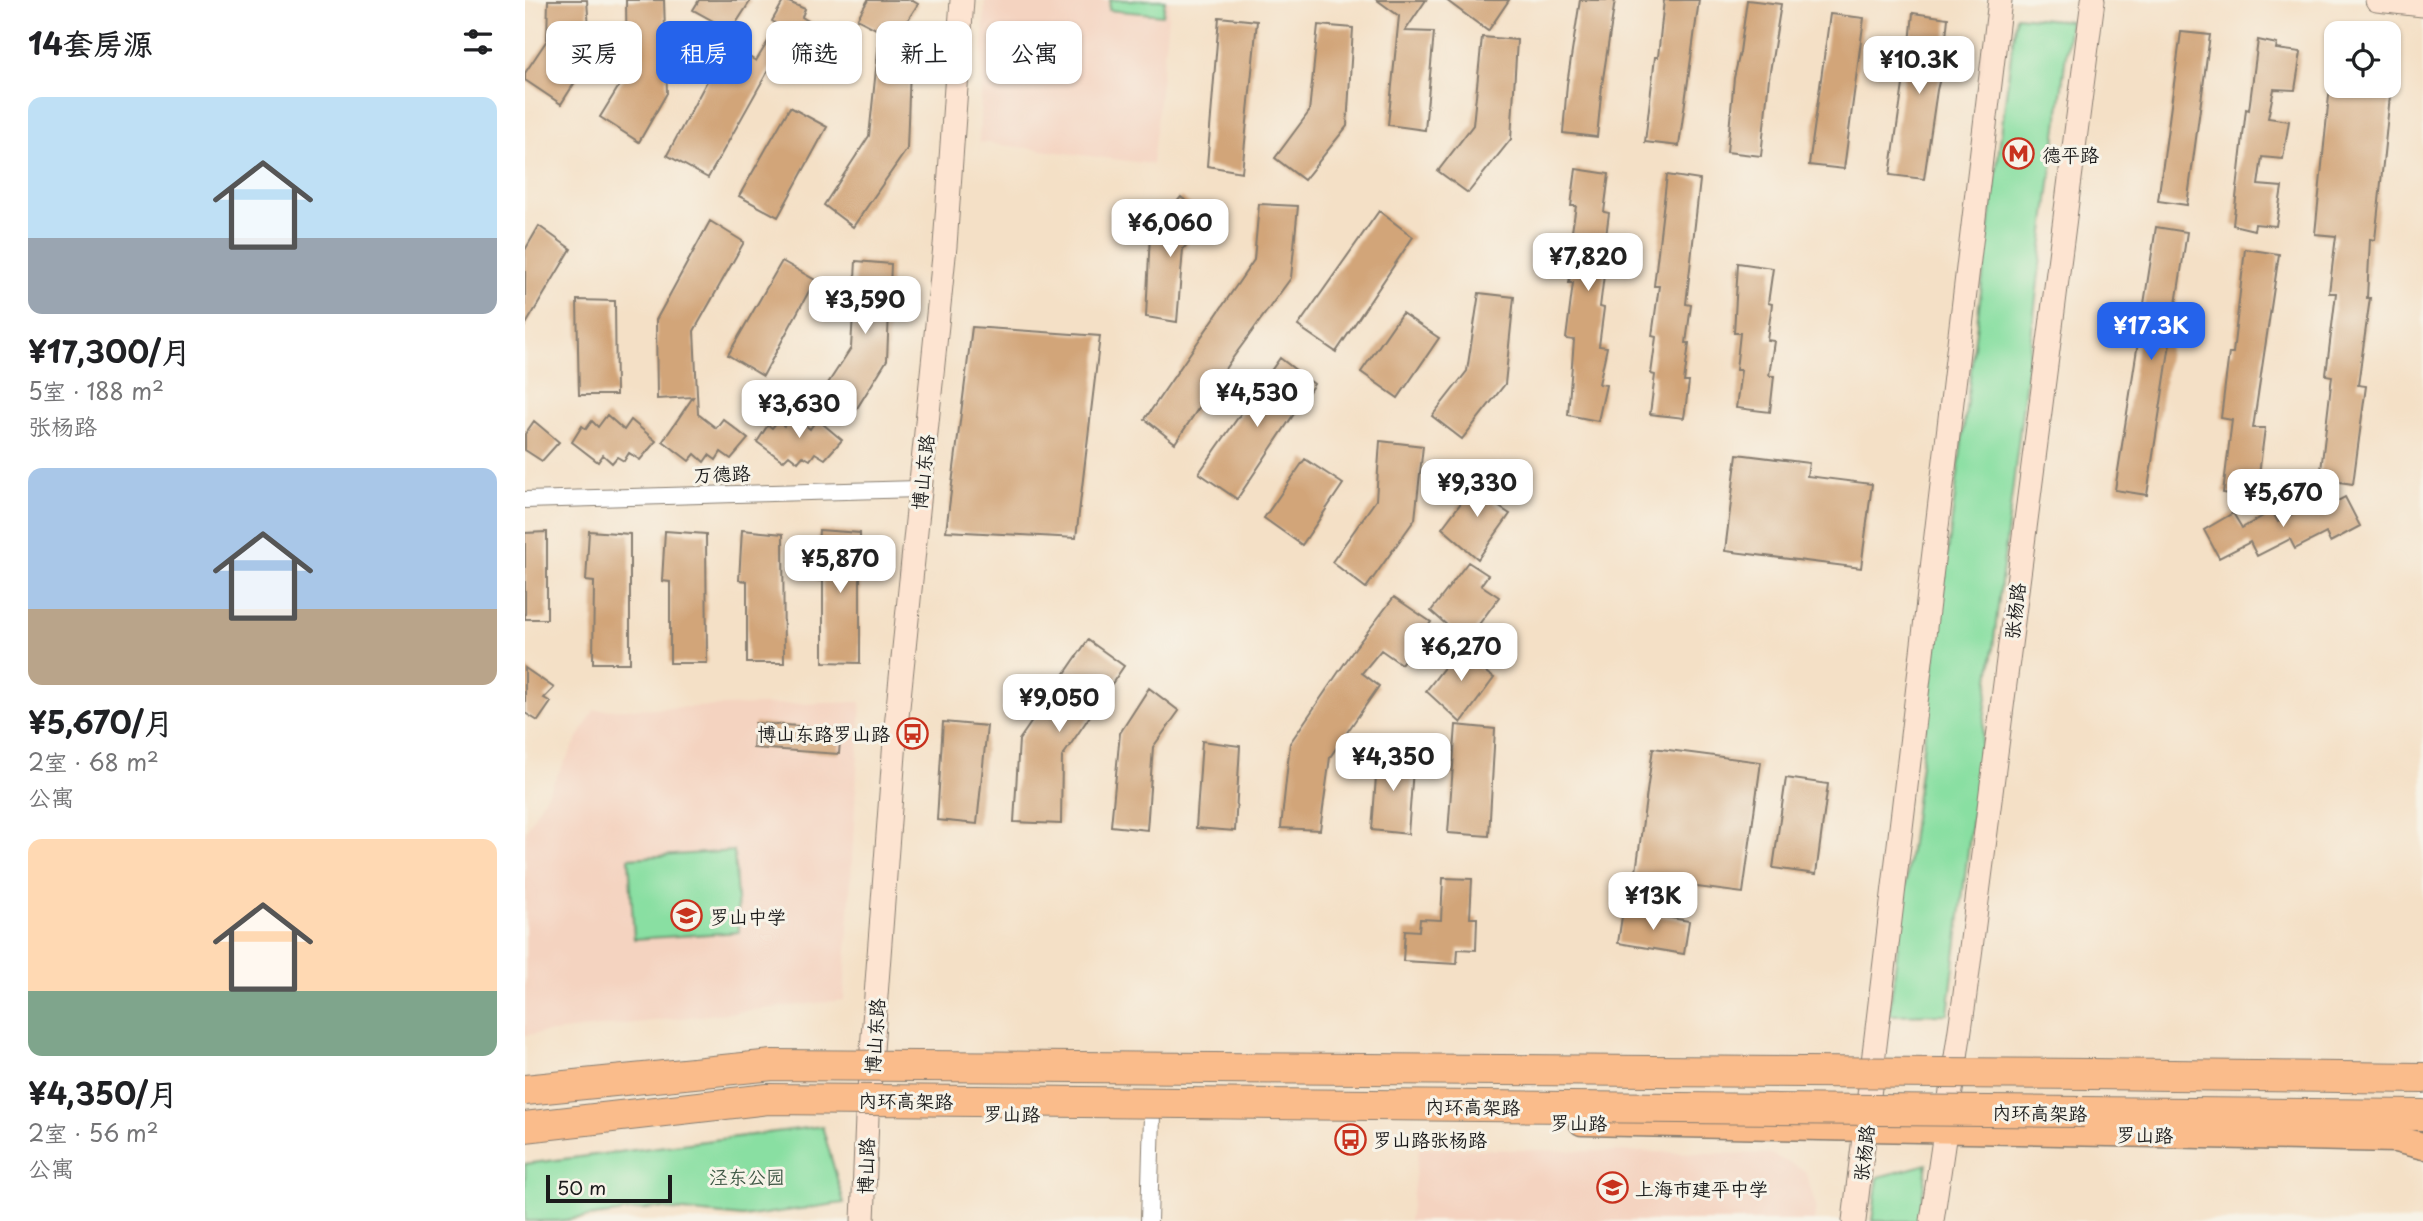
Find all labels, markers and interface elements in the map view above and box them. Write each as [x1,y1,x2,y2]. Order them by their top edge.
text: 14套房源 [28,20,153,65]
chip: 买房 [546,21,642,84]
chip: 租房 [656,21,752,84]
chip: 筛选 [766,21,862,84]
chip: 新上 [876,21,972,84]
chip: 公寓 [986,21,1082,84]
map controls [2324,21,2401,98]
button: locate [2324,21,2401,98]
icon: filters [459,23,497,61]
pin: ¥10.3K [1862,36,1976,96]
text: ¥10.3K [1879,41,1959,76]
metro station icon: 德平路 [2002,137,2036,171]
place label: 德平路 [2042,140,2099,168]
icon: home [200,142,326,268]
pin: ¥6,060 [1113,200,1227,259]
text: ¥6,060 [1128,204,1212,239]
pin: ¥7,820 [1531,233,1645,293]
text: ¥7,820 [1549,238,1627,273]
pin: ¥3,590 [808,276,922,336]
text: ¥3,590 [825,281,905,316]
pin: ¥17.3K [2094,302,2208,362]
text: ¥17.3K [2113,307,2189,342]
text: ¥17,300/月 [28,328,191,373]
pin: ¥4,530 [1200,370,1314,429]
text: 5室 · 188 m² [28,373,164,408]
text: ¥4,530 [1216,374,1298,409]
pin: ¥3,630 [742,380,856,440]
text: ¥3,630 [758,385,840,420]
text: 张杨路 [28,408,97,443]
street label: 博山东路 [904,433,940,511]
street label: 万德路 [693,458,751,488]
pin: ¥9,330 [1420,460,1534,519]
text: ¥9,330 [1437,464,1517,499]
pin: ¥5,670 [2226,470,2340,529]
text: ¥5,670 [2243,474,2323,509]
icon: home [200,513,326,639]
pin: ¥5,870 [783,536,897,595]
text: ¥5,870 [801,540,879,575]
street label: 张杨路 [1997,581,2031,641]
pin: ¥6,270 [1404,624,1518,683]
text: ¥6,270 [1420,628,1502,663]
pin: ¥9,050 [1002,674,1116,734]
text: ¥9,050 [1019,679,1099,714]
text: ¥5,670/月 [28,699,174,744]
bus stop icon: 博山东路罗山路 [896,716,930,750]
place label: 博山东路罗山路 [757,719,890,747]
pin: ¥4,350 [1336,734,1450,793]
text: ¥4,350 [1352,738,1434,773]
text: 2室 · 68 m² [28,744,159,779]
text: 公寓 [28,779,74,814]
pin: ¥13K [1612,872,1694,932]
text: ¥13K [1624,877,1682,912]
icon: home [200,884,326,1010]
school or university icon: 罗山中学 [670,899,704,933]
place label: 罗山中学 [710,902,786,930]
street label: 博山东路 [857,997,891,1075]
text: ¥4,350/月 [28,1070,178,1115]
street label: 内环高架路 [858,1085,954,1115]
street label: 内环高架路 [1425,1091,1521,1121]
street label: 内环高架路 [1992,1097,2088,1127]
street label: 罗山路 [983,1099,1041,1127]
street label: 罗山路 [1550,1108,1608,1136]
text: 2室 · 56 m² [28,1115,159,1150]
street label: 罗山路 [2116,1120,2174,1148]
bus stop icon: 罗山路张杨路 [1333,1122,1367,1156]
street label: 张杨路 [1846,1123,1880,1183]
place label: 罗山路张杨路 [1373,1125,1487,1153]
street label: 博山路 [850,1137,880,1195]
text: 公寓 [28,1150,74,1185]
park label: 泾东公园 [709,1162,785,1190]
school or university icon: 上海市建平中学 [1595,1171,1629,1205]
scale bar [546,1172,672,1204]
text: 50 m [557,1173,606,1201]
place label: 上海市建平中学 [1635,1174,1768,1202]

